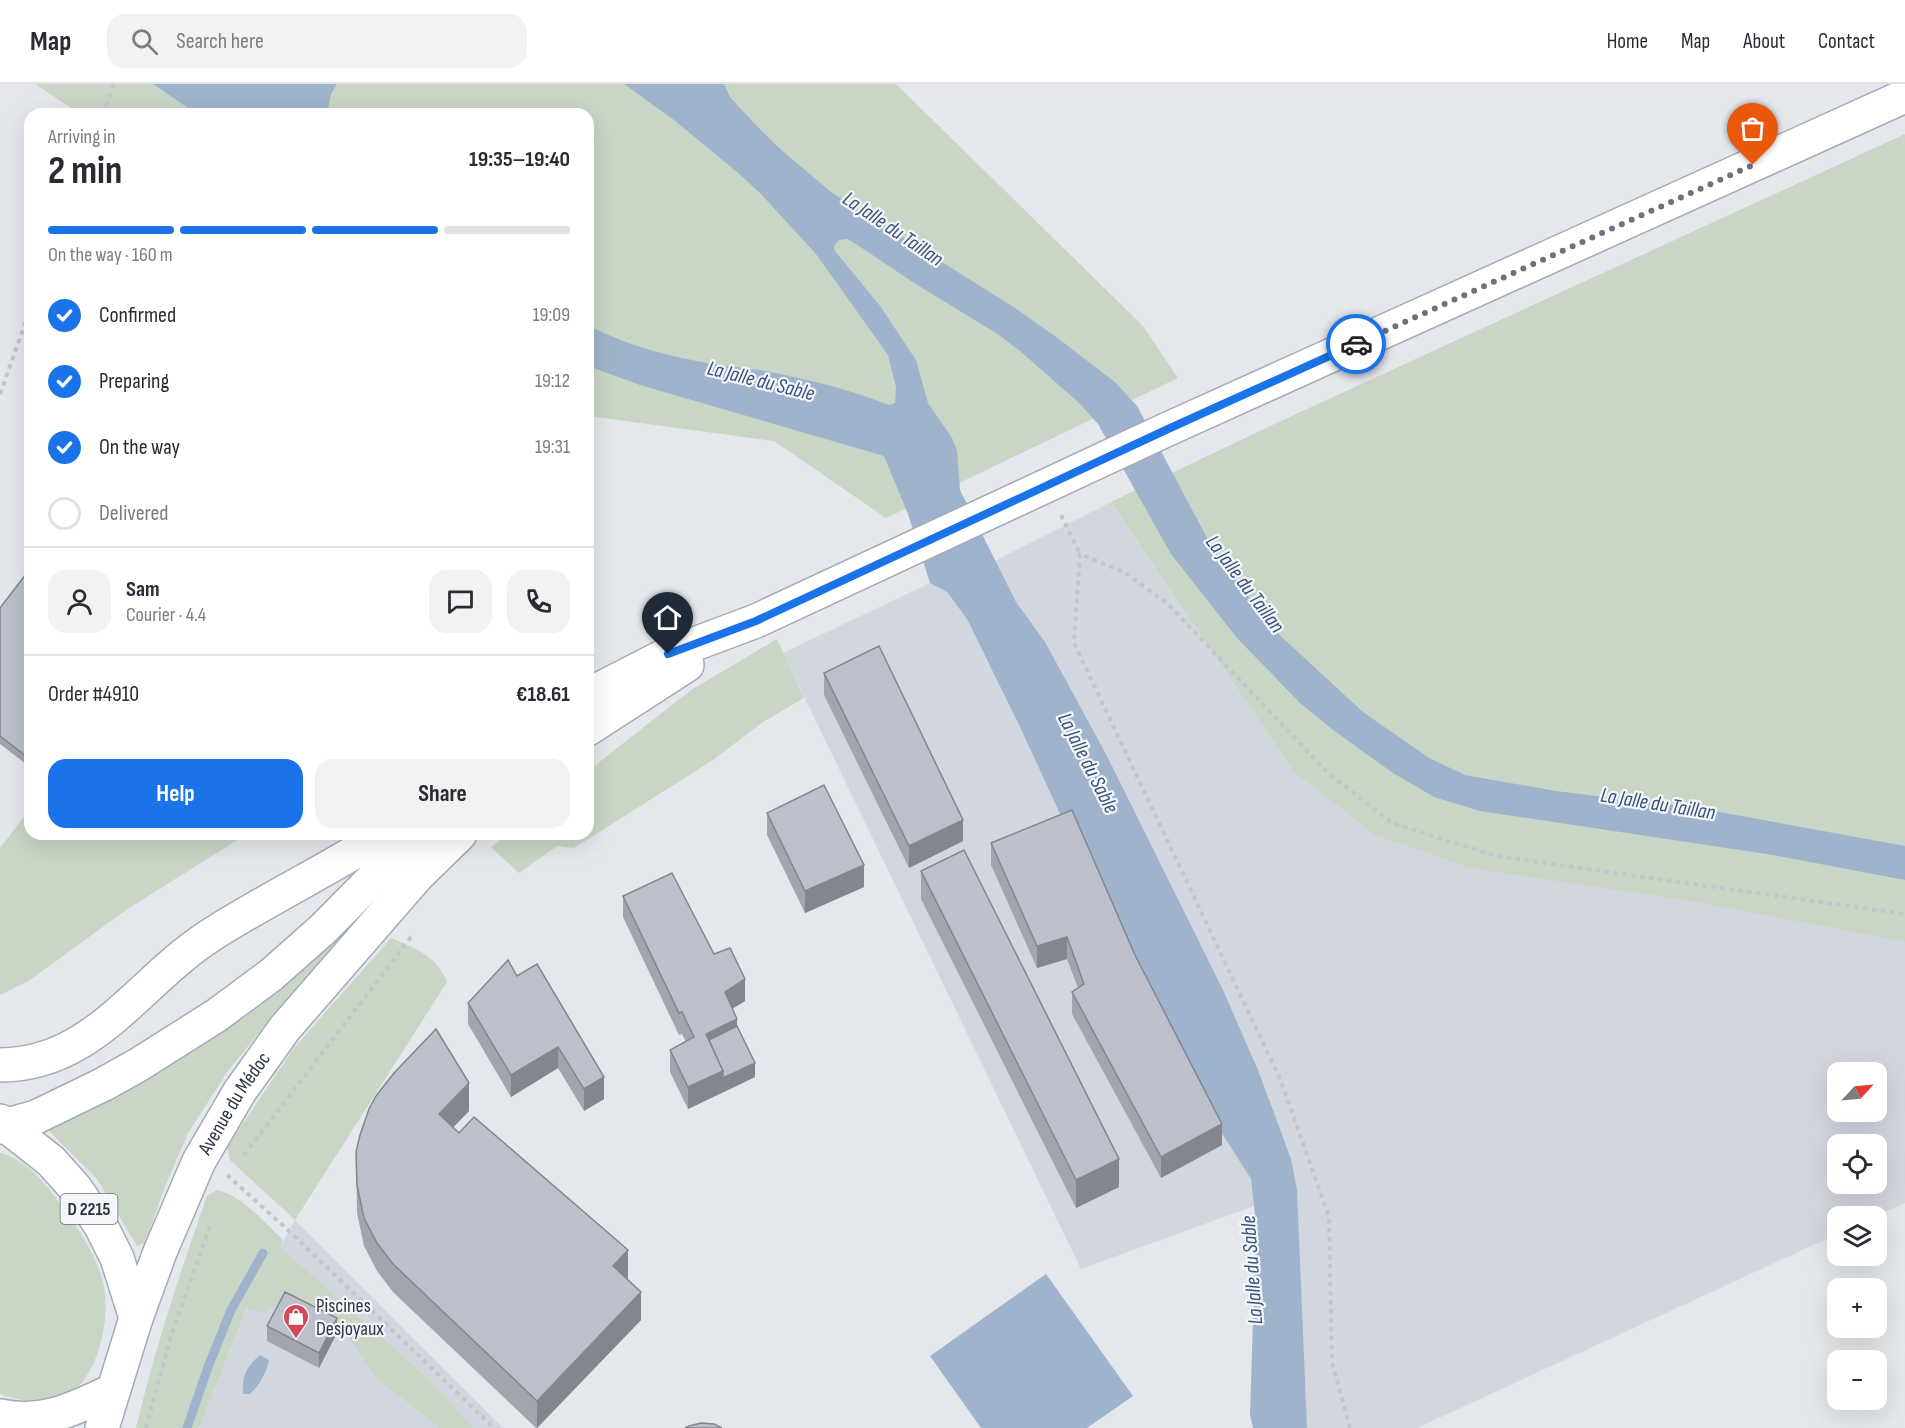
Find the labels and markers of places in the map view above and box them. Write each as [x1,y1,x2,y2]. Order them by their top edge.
pin [1727,103,1778,165]
pin [642,592,693,654]
place label: Piscines Desjoyaux [316,1294,384,1341]
shop icon: Piscines Desjoyaux [281,1302,311,1340]

